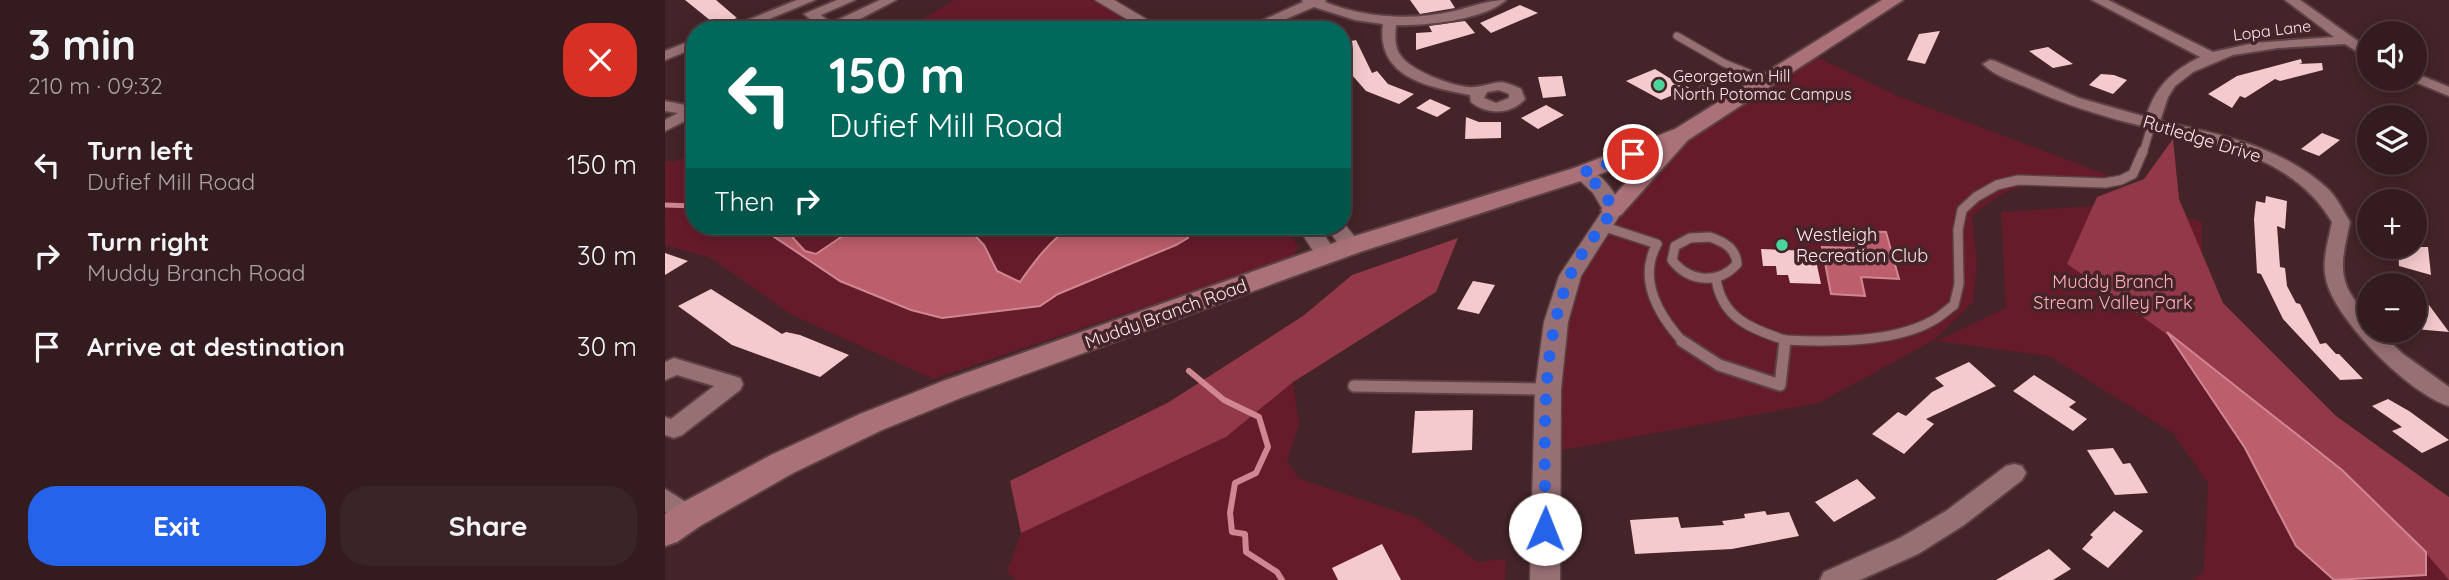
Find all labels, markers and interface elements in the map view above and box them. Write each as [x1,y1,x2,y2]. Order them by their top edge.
street label: Lopa Lane [2232,15,2312,45]
text: 3 min [28,18,136,71]
map controls [2357,21,2427,343]
button: sound [2357,21,2427,91]
button: close [563,23,637,97]
text: 150 m [829,44,965,105]
icon: left [714,49,805,140]
place label: Georgetown Hill North Potomac Campus [1673,66,1851,104]
text: 210 m · 09:32 [28,71,163,100]
marker: Georgetown Hill North Potomac Campus [1651,77,1667,93]
text: Dufief Mill Road [829,105,1063,145]
button: layers [2357,105,2427,175]
street label: Rutledge Drive [2140,110,2264,167]
pin [1603,124,1663,184]
text: Turn left [87,134,194,167]
icon: arrive [1614,135,1652,173]
icon: left [28,146,66,184]
text: 150 m [567,148,637,181]
text: Dufief Mill Road [87,167,255,196]
icon: right [788,182,826,220]
text: Then [714,185,774,218]
button: + [2357,189,2427,259]
place label: Westleigh Recreation Club [1796,223,1928,267]
text: Turn right [87,225,209,258]
icon: right [28,237,66,275]
marker: Westleigh Recreation Club [1774,237,1790,253]
text: 30 m [577,239,637,272]
text: Muddy Branch Road [87,258,305,287]
park label: Muddy Branch Stream Valley Park [2033,270,2193,314]
street label: Muddy Branch Road [1082,273,1250,354]
button: − [2357,273,2427,343]
icon: arrive [28,328,66,366]
text: Arrive at destination [87,330,345,363]
text: 30 m [577,330,637,363]
button: Exit [28,486,326,566]
button: Share [340,486,637,566]
position arrow [1508,492,1582,566]

